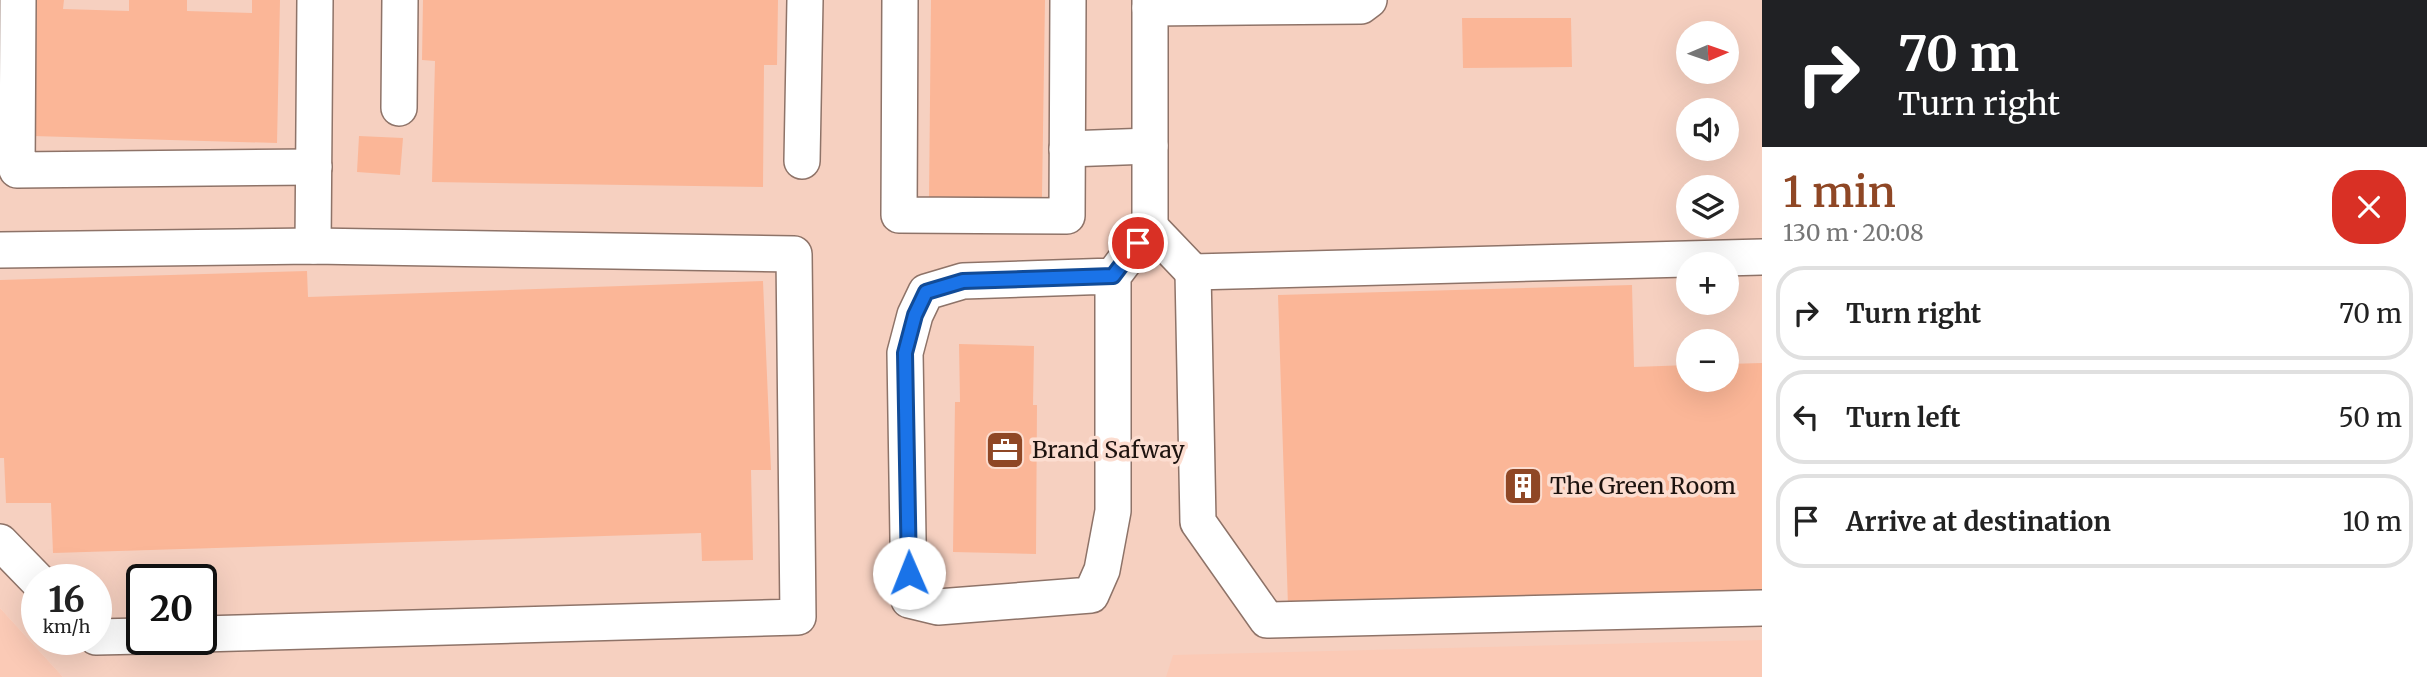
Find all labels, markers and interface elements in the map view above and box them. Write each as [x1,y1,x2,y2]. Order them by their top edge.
north arrow [1676,21,1740,84]
map controls [1676,21,1739,392]
text: 70 m [1898,23,2019,84]
icon: right [1783,28,1874,119]
text: Turn right [1898,84,2060,124]
button: sound [1676,98,1739,161]
text: 1 min [1783,166,1896,218]
button: close [2332,170,2406,244]
button: layers [1676,175,1739,238]
pin [1108,213,1168,273]
text: 130 m · 20:08 [1783,218,1924,247]
icon: arrive [1119,224,1157,262]
button: + [1676,252,1739,315]
icon: right [1787,294,1825,332]
text: Turn right [1846,297,1981,330]
text: 70 m [2339,297,2402,330]
button: − [1676,329,1739,392]
icon: left [1787,398,1825,436]
text: Turn left [1846,401,1960,434]
text: 50 m [2338,401,2402,434]
office icon: Brand Safway [984,429,1026,471]
place label: Brand Safway [1032,435,1185,464]
building icon: The Green Room [1502,465,1544,507]
place label: The Green Room [1550,471,1736,500]
icon: arrive [1787,502,1825,540]
text: Arrive at destination [1846,505,2111,538]
text: 10 m [2343,505,2402,538]
position arrow [872,536,946,610]
speed limit sign: 20 [126,564,217,655]
text: 16 [48,578,85,622]
text: km/h [43,615,90,638]

